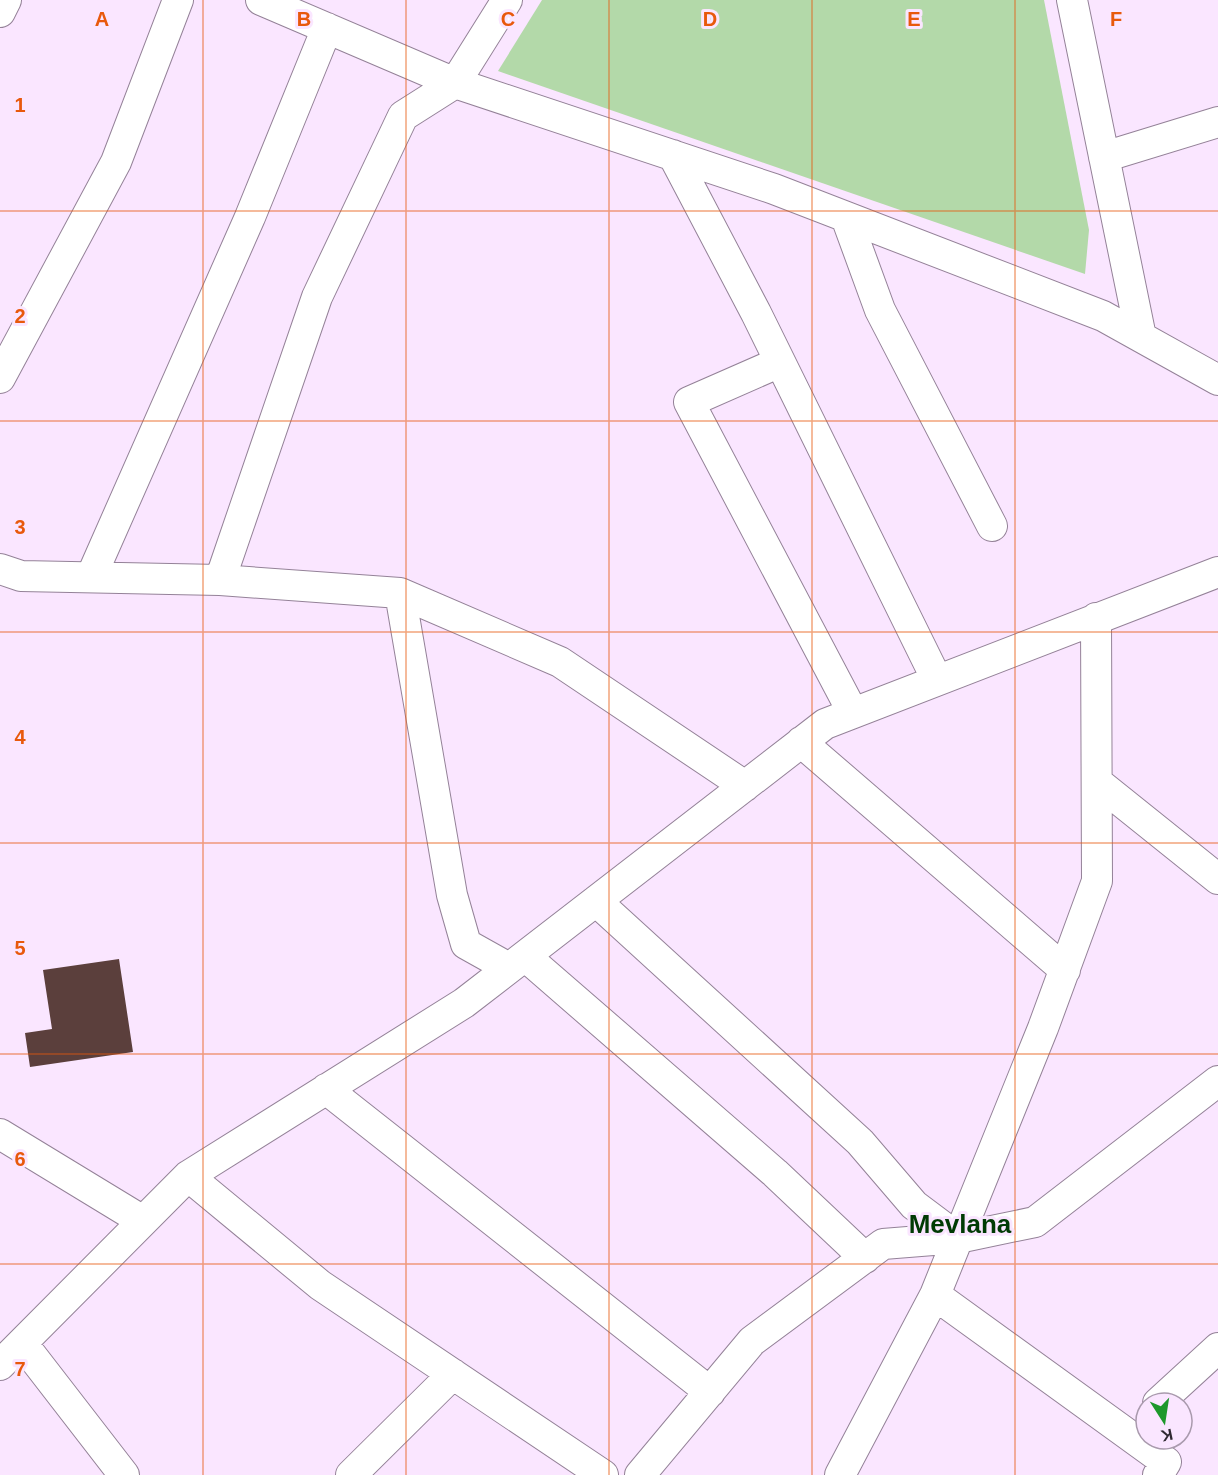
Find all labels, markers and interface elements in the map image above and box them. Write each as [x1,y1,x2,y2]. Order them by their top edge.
text: A [95,8,109,30]
text: B [297,8,311,30]
text: C [501,8,515,30]
text: D [703,8,717,30]
text: E [907,8,921,30]
text: F [1110,8,1122,30]
text: 1 [14,94,26,116]
text: 2 [14,305,26,327]
text: 3 [14,516,26,538]
text: 4 [14,726,26,748]
text: 5 [14,937,26,959]
text: 6 [14,1148,26,1170]
district label: Mevlana [909,1209,1012,1239]
text: 7 [14,1358,26,1380]
north arrow [1134,1391,1194,1451]
text: K [1159,1426,1174,1445]

